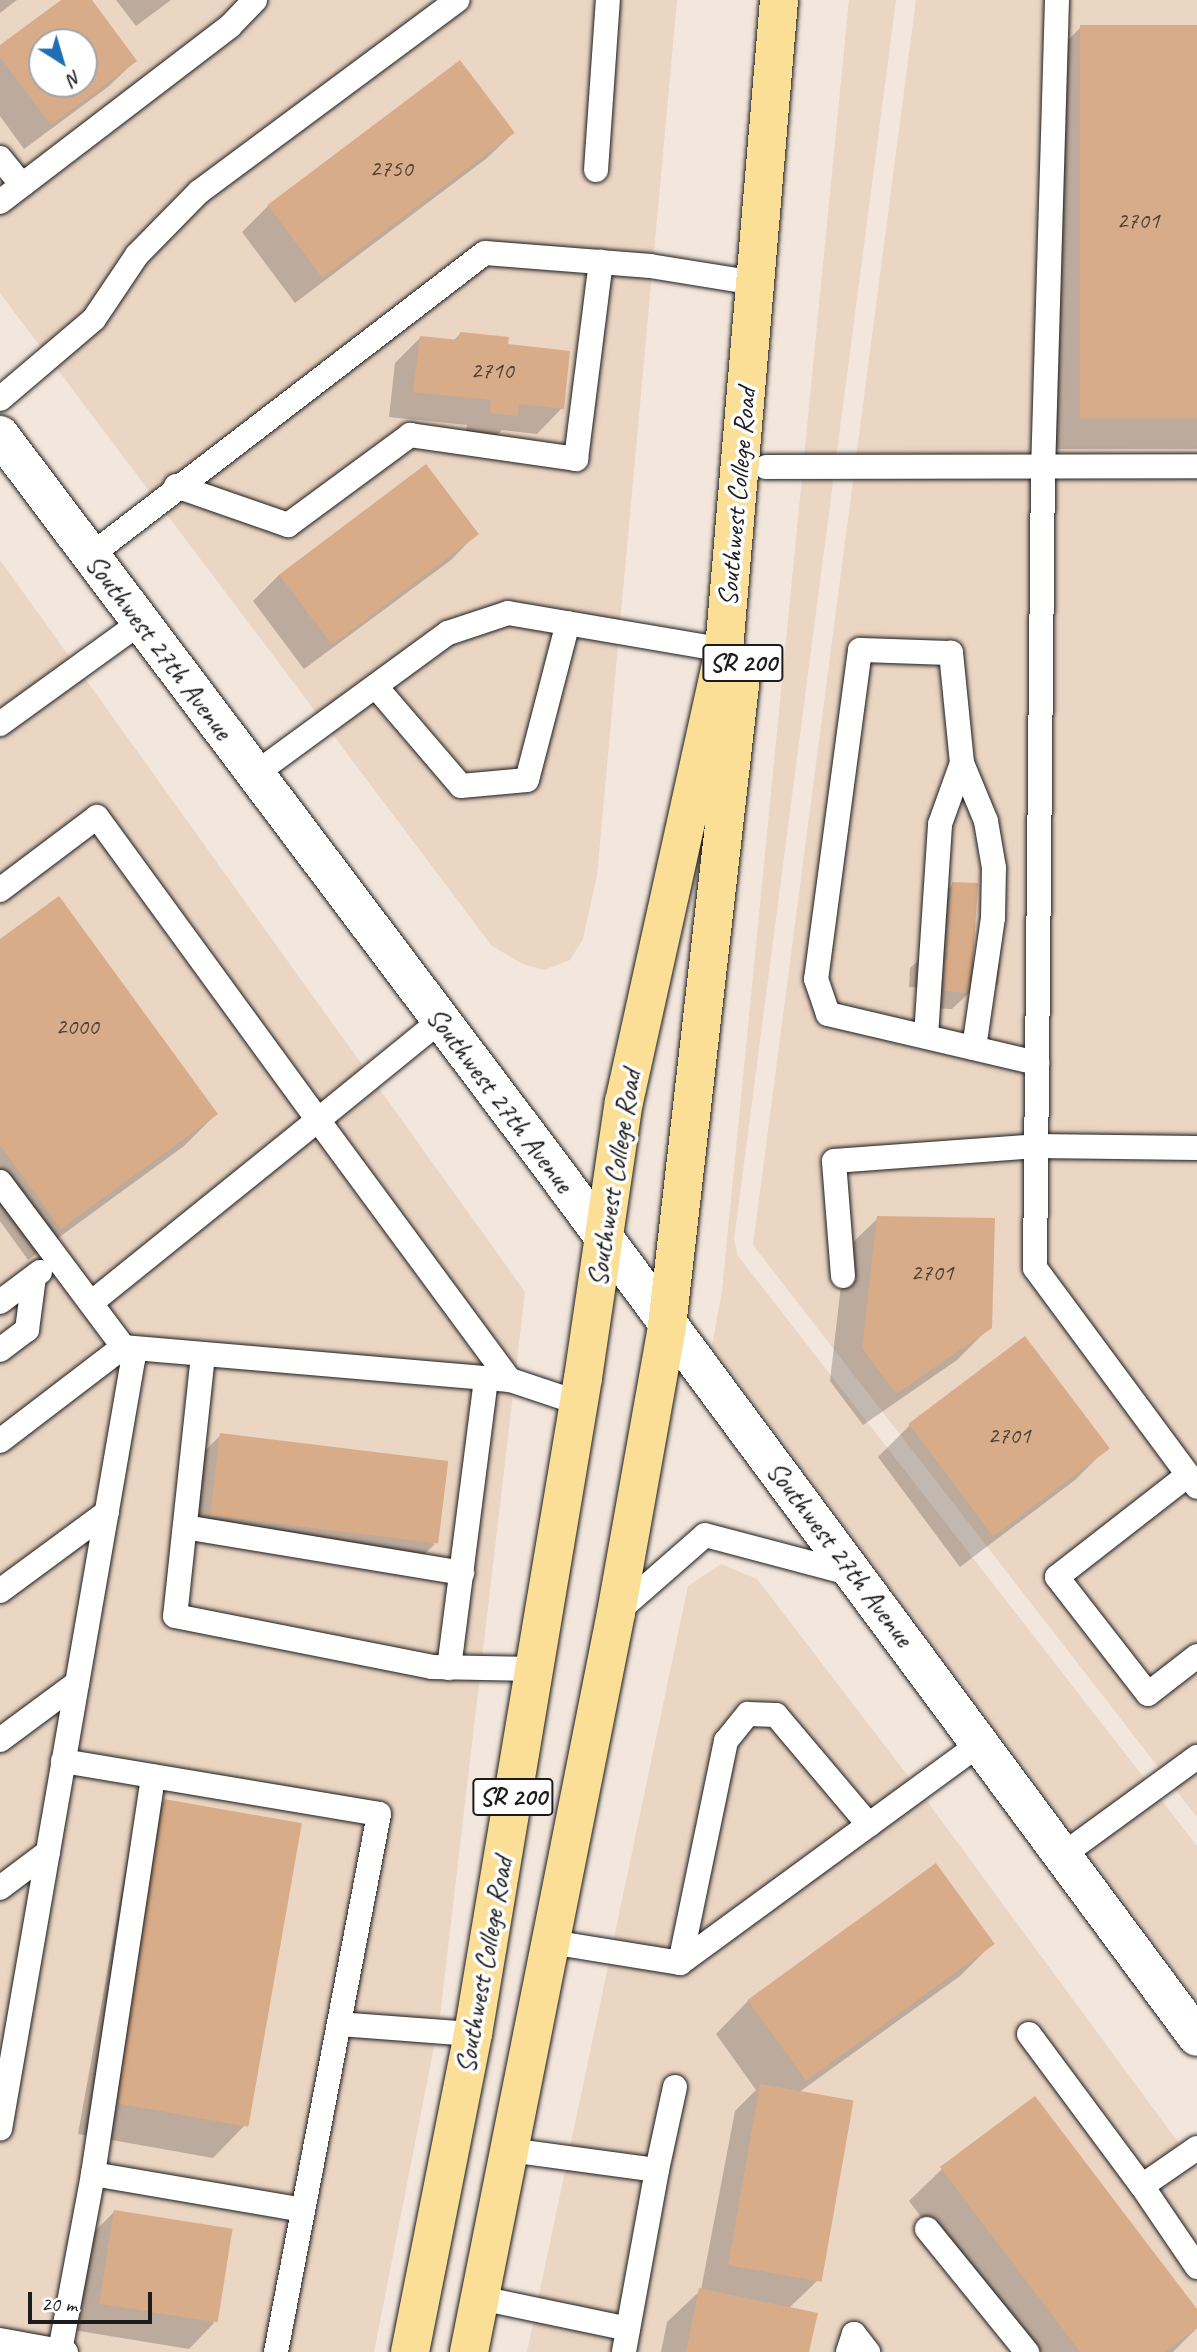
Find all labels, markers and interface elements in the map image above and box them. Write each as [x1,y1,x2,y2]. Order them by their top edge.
north arrow [28,28,98,98]
text: N [63,65,86,91]
house number: 2750 [369,155,413,183]
house number: 2701 [1116,207,1160,235]
house number: 2710 [470,357,514,385]
street label: Southwest College Road [711,386,763,608]
street label: Southwest 27th Avenue [78,548,240,746]
road number: SR 200 [701,640,785,685]
street label: Southwest 27th Avenue [419,1001,581,1199]
house number: 2000 [55,1013,99,1041]
street label: Southwest College Road [580,1067,648,1289]
house number: 2701 [910,1259,954,1287]
house number: 2701 [987,1422,1031,1450]
street label: Southwest 27th Avenue [759,1455,921,1653]
road number: SR 200 [471,1774,555,1820]
street label: Southwest College Road [448,1854,520,2076]
scale bar [32,2278,156,2322]
text: 20 m [41,2291,77,2317]

